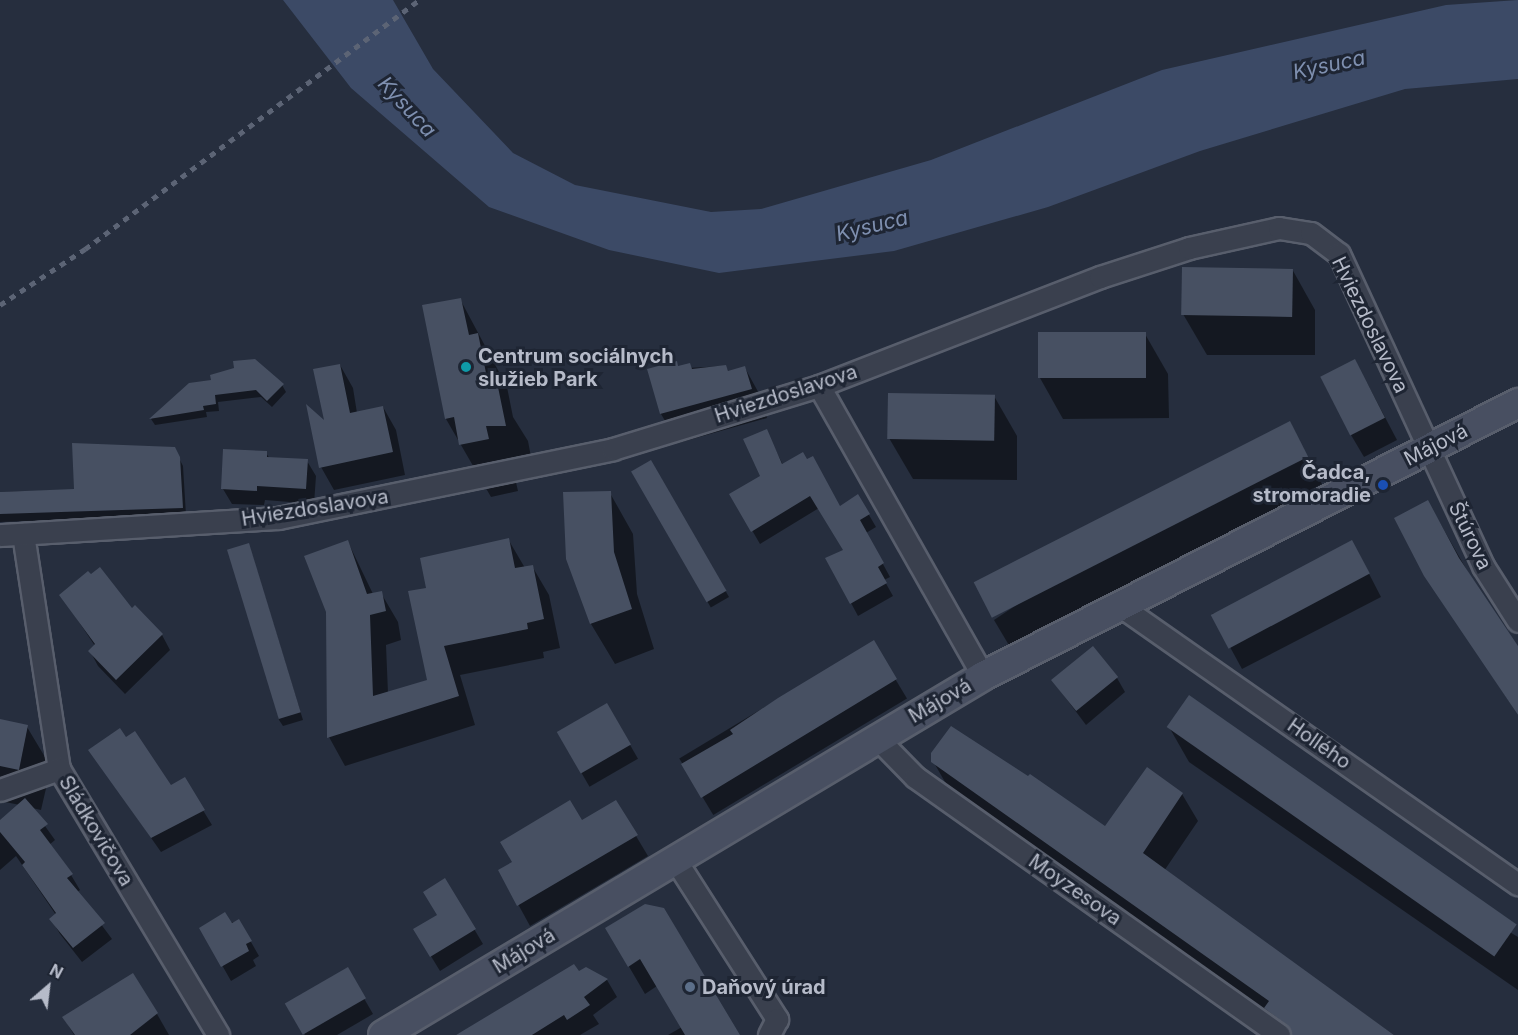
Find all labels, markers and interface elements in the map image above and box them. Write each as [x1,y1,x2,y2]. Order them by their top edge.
water label: Kysuca [1290,45,1368,85]
water label: Kysuca [373,72,441,142]
water label: Kysuca [833,205,911,247]
street label: Hviezdoslavova [1327,253,1413,397]
place label: Centrum sociálnych služieb Park [478,344,674,391]
marker: Centrum sociálnych služieb Park [459,360,473,374]
street label: Hviezdoslavova [712,360,860,428]
street label: Májová [1400,419,1472,471]
place label: Čadca, stromoradie [1253,461,1371,508]
marker: Čadca, stromoradie [1376,478,1390,492]
street label: Hviezdoslavova [240,485,390,531]
street label: Štúrova [1443,498,1497,574]
street label: Májová [905,674,975,728]
street label: Hollého [1283,714,1355,774]
street label: Sládkovičova [54,771,138,891]
street label: Moyzesova [1024,849,1126,931]
street label: Májová [489,923,559,979]
north arrow [18,957,78,1017]
text: N [46,959,67,983]
place label: Daňový úrad [702,975,826,999]
marker: Daňový úrad [683,980,697,994]

